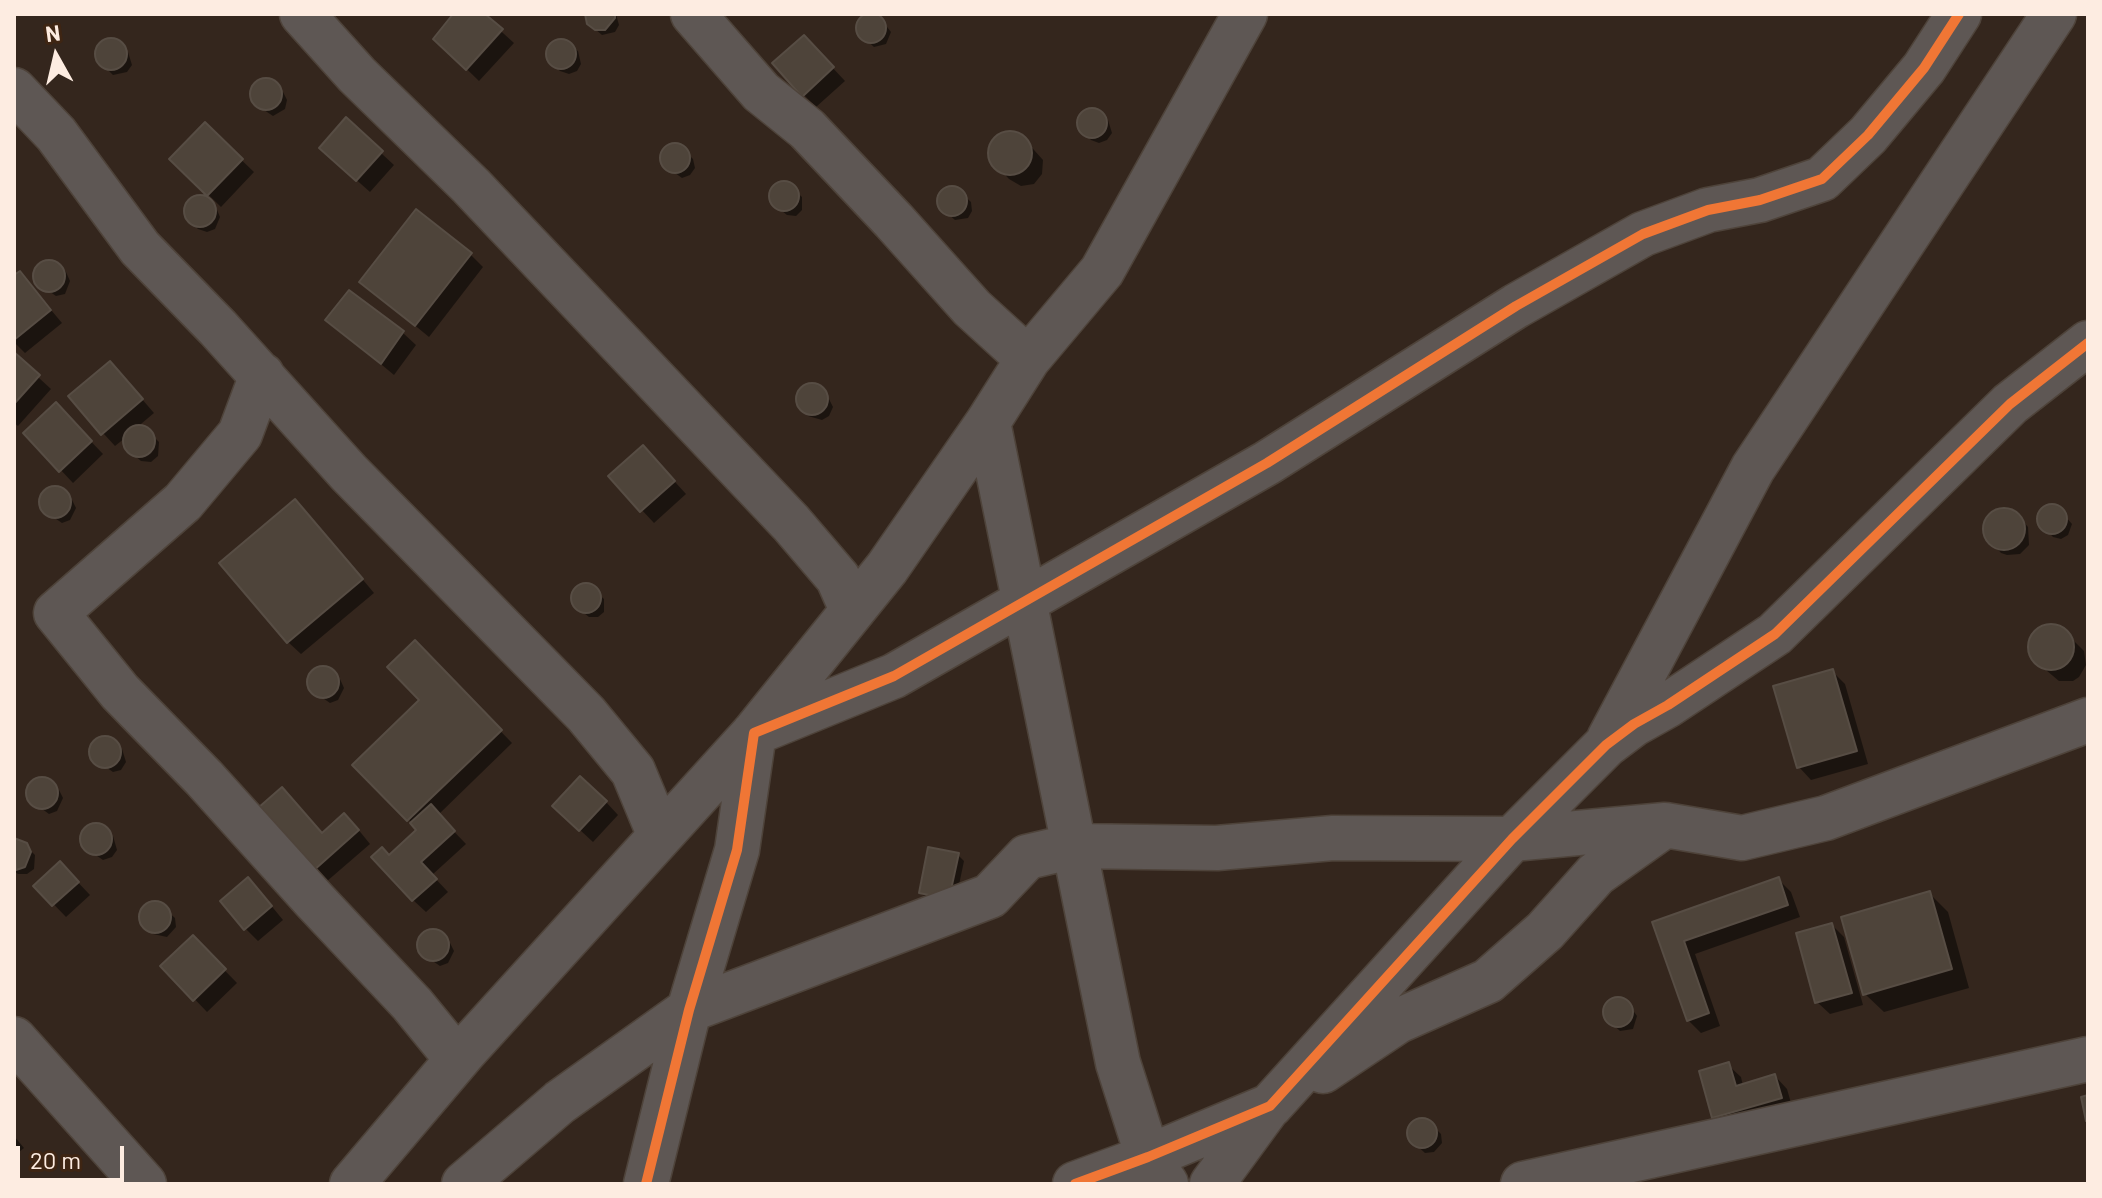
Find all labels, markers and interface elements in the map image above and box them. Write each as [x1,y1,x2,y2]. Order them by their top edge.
north arrow [16,16,96,96]
text: N [44,18,62,46]
scale bar [20,1130,128,1180]
text: 20 m [30,1145,81,1174]

